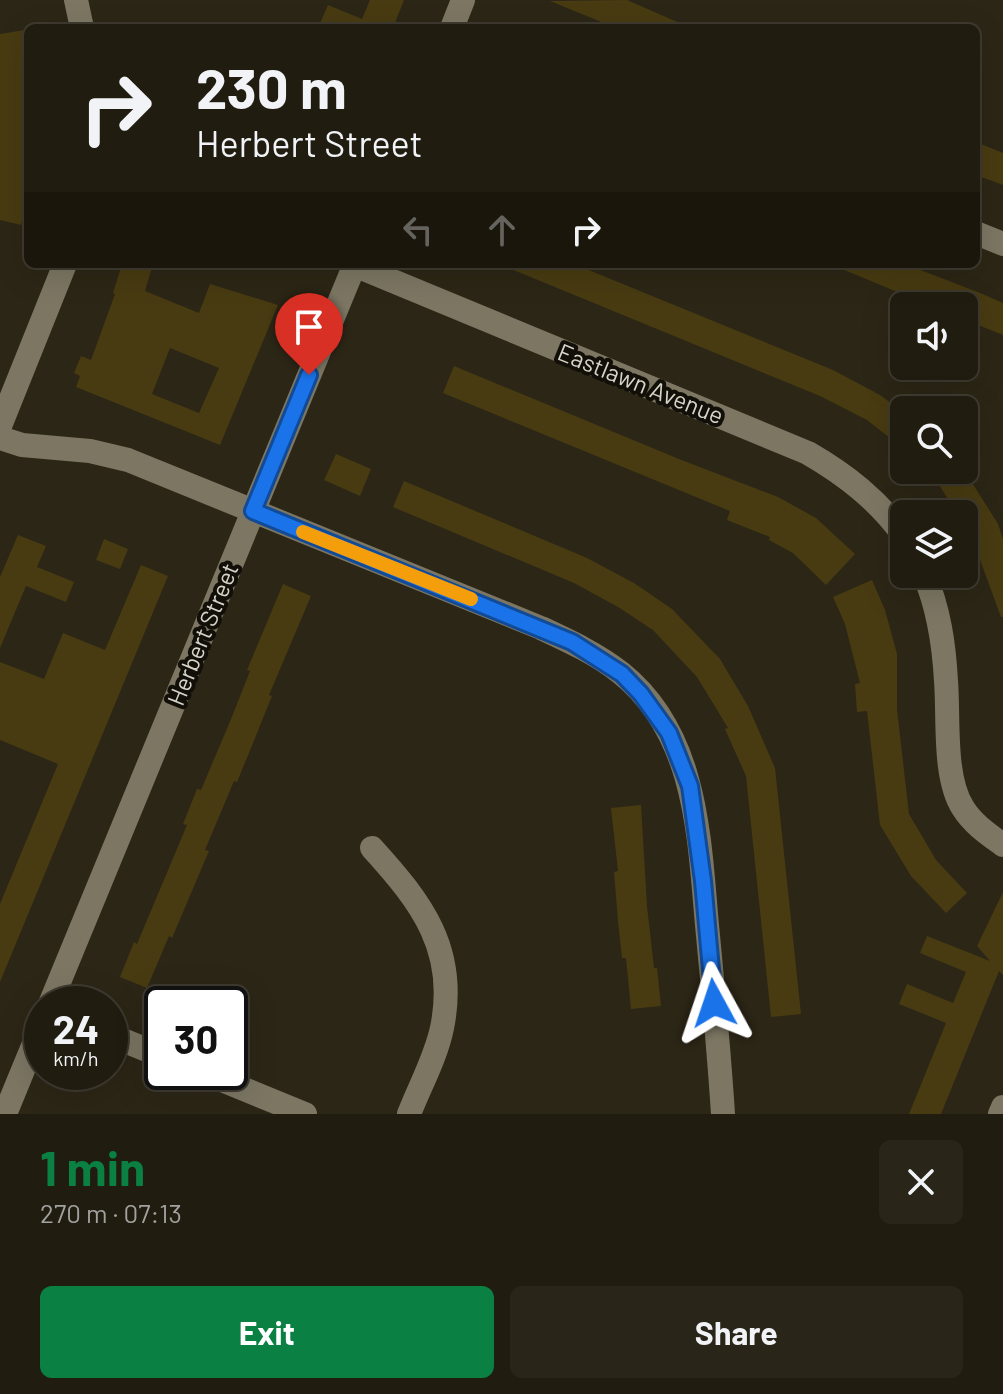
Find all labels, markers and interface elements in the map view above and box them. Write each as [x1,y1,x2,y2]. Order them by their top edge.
text: 230 m [196,53,347,120]
icon: right [64,56,168,160]
text: Herbert Street [196,121,423,164]
icon: left [396,208,440,252]
icon: ahead [480,208,524,252]
icon: right [564,208,608,252]
map controls [890,292,978,588]
button: sound [890,292,978,380]
pin [275,293,343,375]
icon: arrive [287,305,331,349]
street label: Eastlawn Avenue [554,337,728,429]
button: search [890,396,978,484]
button: layers [890,500,978,588]
street label: Herbert Street [160,559,244,709]
position arrow [672,961,756,1045]
speed limit sign: 30 [144,986,248,1090]
text: 24 [53,1004,99,1052]
text: km/h [53,1046,99,1070]
text: 1 min [40,1138,145,1196]
button: close [879,1140,963,1224]
text: 270 m · 07:13 [40,1197,182,1228]
button: Exit [40,1286,494,1378]
button: Share [510,1286,963,1378]

